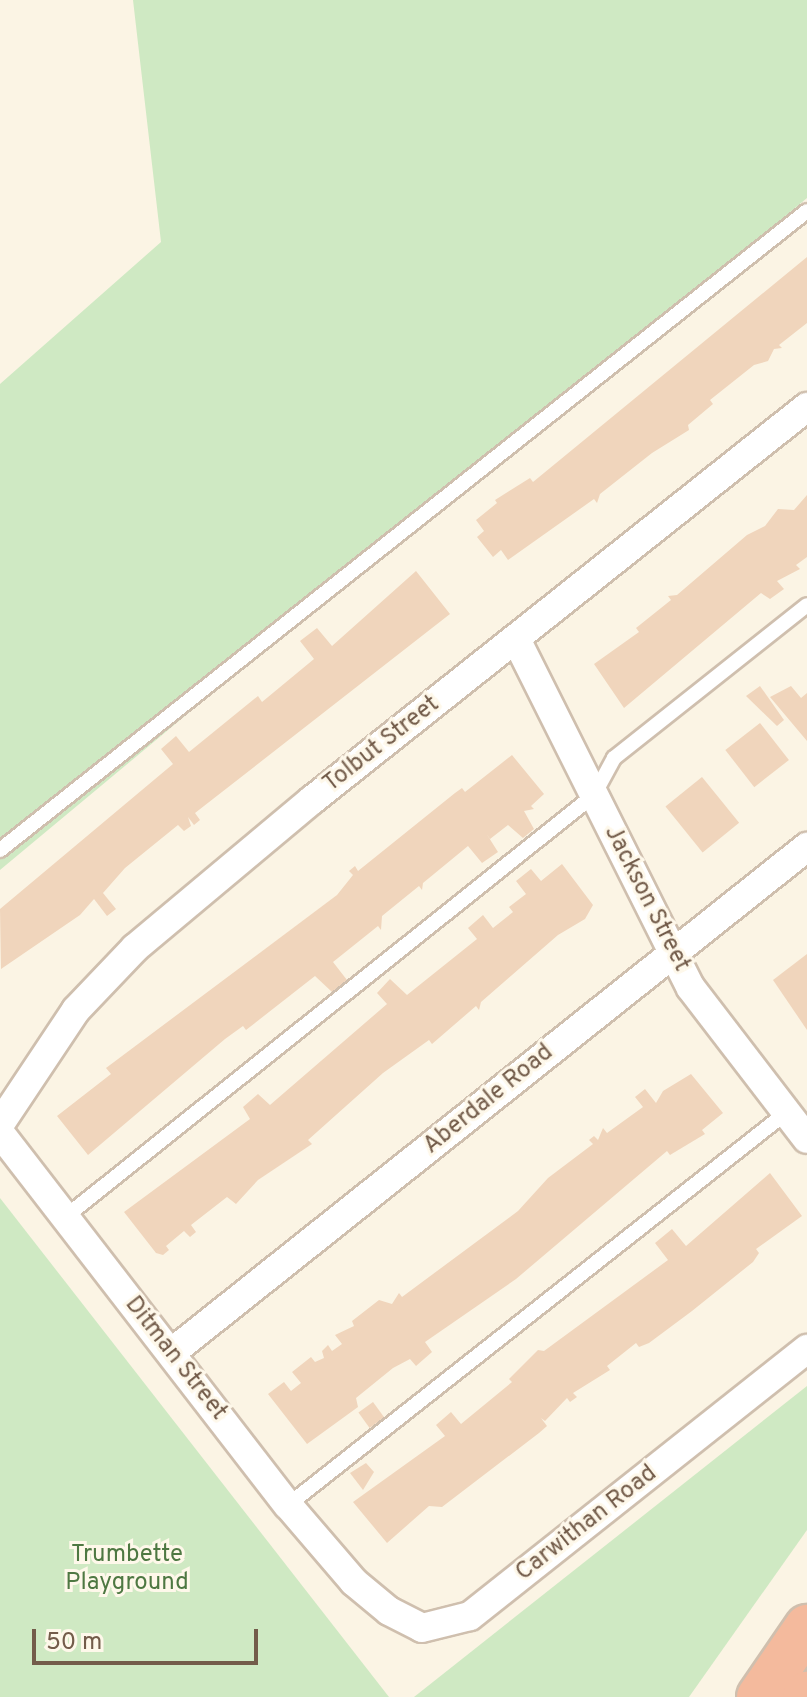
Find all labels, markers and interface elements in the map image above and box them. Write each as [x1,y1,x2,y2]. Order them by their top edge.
street label: Tolbut Street [318,691,446,799]
street label: Jackson Street [597,821,695,977]
street label: Aberdale Road [418,1039,560,1161]
street label: Ditman Street [118,1291,232,1427]
street label: Carwithan Road [511,1460,663,1588]
park label: Trumbette Playground [65,1542,189,1598]
scale bar [36,1613,262,1663]
text: 50 m [46,1628,102,1658]

